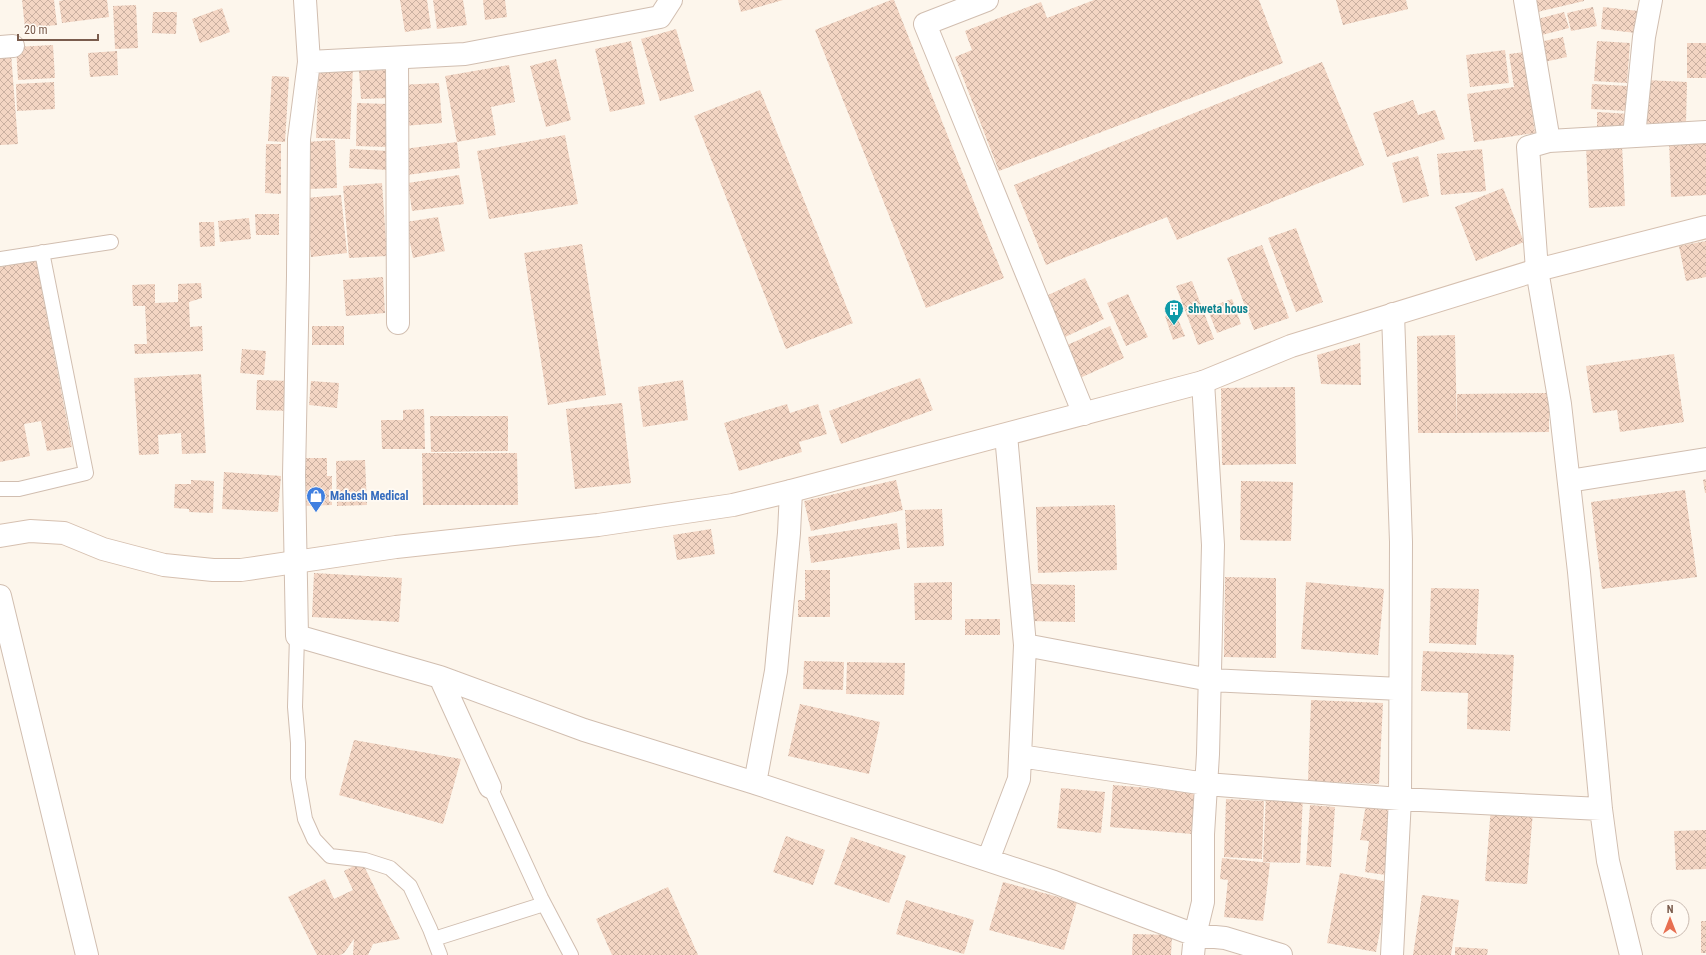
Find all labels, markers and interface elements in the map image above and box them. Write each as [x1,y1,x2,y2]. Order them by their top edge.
scale bar [18,16,98,42]
text: 20 m [24,23,48,37]
building icon: shweta hous [1163,298,1185,326]
place label: shweta hous [1188,302,1249,316]
shop icon: Mahesh Medical [305,485,327,513]
place label: Mahesh Medical [330,489,409,503]
north arrow [1650,899,1690,939]
text: N [1667,903,1674,916]

